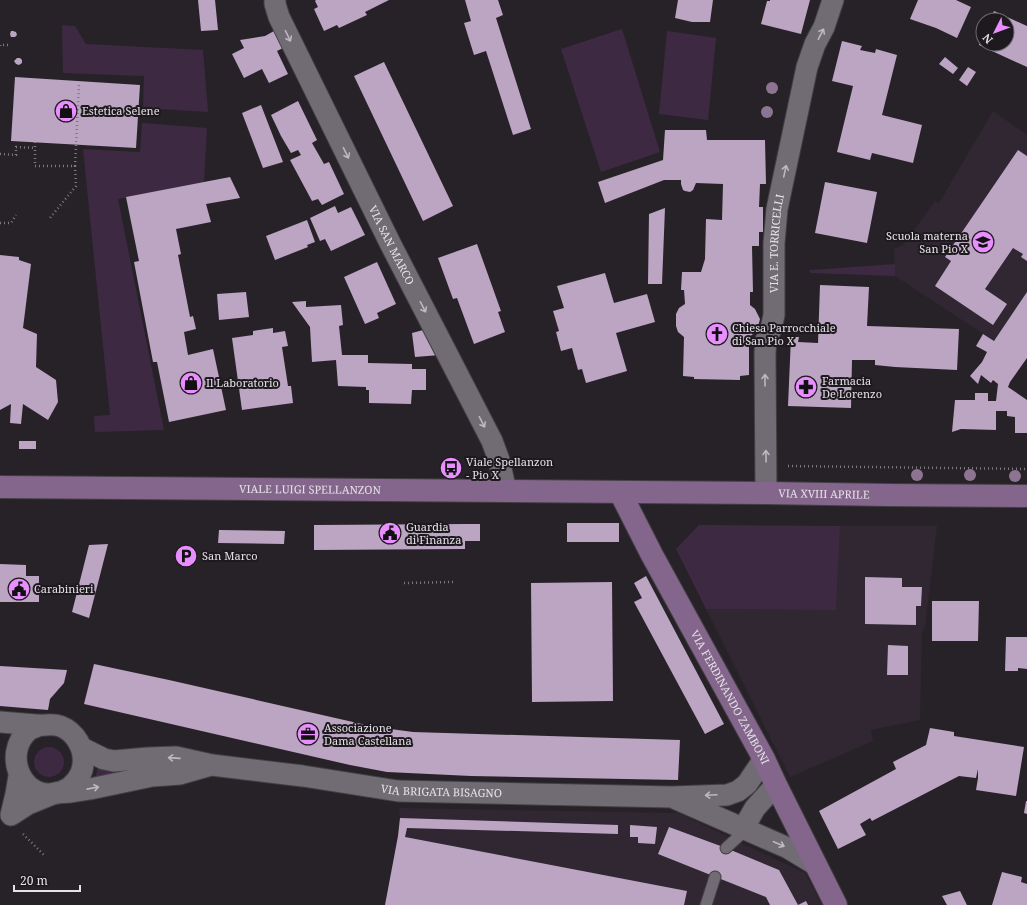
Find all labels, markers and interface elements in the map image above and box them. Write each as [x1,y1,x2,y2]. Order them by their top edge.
north arrow [975,12,1015,52]
one-way arrow [817,28,825,40]
one-way arrow [285,30,292,42]
text: N [979,31,996,47]
shop icon: Estetica Selene [53,98,79,124]
place label: Estetica Selene [82,103,160,118]
one-way arrow [342,147,350,159]
one-way arrow [782,165,790,178]
street label: VIA E. TORRICELLI [766,193,787,293]
street label: VIA SAN MARCO [366,203,418,287]
place label: Scuola materna San Pio X [886,228,969,256]
school or university icon: Scuola materna San Pio X [970,229,996,255]
one-way arrow [419,300,427,312]
place label: Chiesa Parrocchiale di San Pio X [732,320,836,348]
church icon: Chiesa Parrocchiale di San Pio X [704,321,730,347]
shop icon: Il Laboratorio [178,370,204,396]
place label: Farmacia De Lorenzo [822,373,882,401]
one-way arrow [761,374,769,387]
pharmacy icon: Farmacia De Lorenzo [793,374,819,400]
place label: Il Laboratorio [206,375,279,390]
one-way arrow [479,416,486,428]
one-way arrow [762,450,769,463]
place label: Viale Spellanzon - Pio X [466,454,553,482]
bus stop icon: Viale Spellanzon - Pio X [438,455,464,481]
street label: VIALE LUIGI SPELLANZON [239,481,382,497]
street label: VIA XVIII APRILE [778,485,870,502]
place label: Guardia di Finanza [406,519,461,547]
public building icon: Guardia di Finanza [377,520,403,546]
parking icon: San Marco [173,543,199,569]
place label: San Marco [202,548,258,563]
public building icon: Carabinieri [6,576,32,602]
place label: Carabinieri [34,581,94,596]
street label: VIA FERDINANDO ZAMBONI [688,627,773,766]
place label: Associazione Dama Castellana [324,720,412,748]
office icon: Associazione Dama Castellana [295,721,321,747]
one-way arrow [168,754,181,761]
street label: VIA BRIGATA BISAGNO [380,780,502,800]
one-way arrow [86,784,99,792]
one-way arrow [705,792,718,799]
one-way arrow [773,841,785,848]
scale bar [14,867,80,893]
text: 20 m [20,872,48,889]

